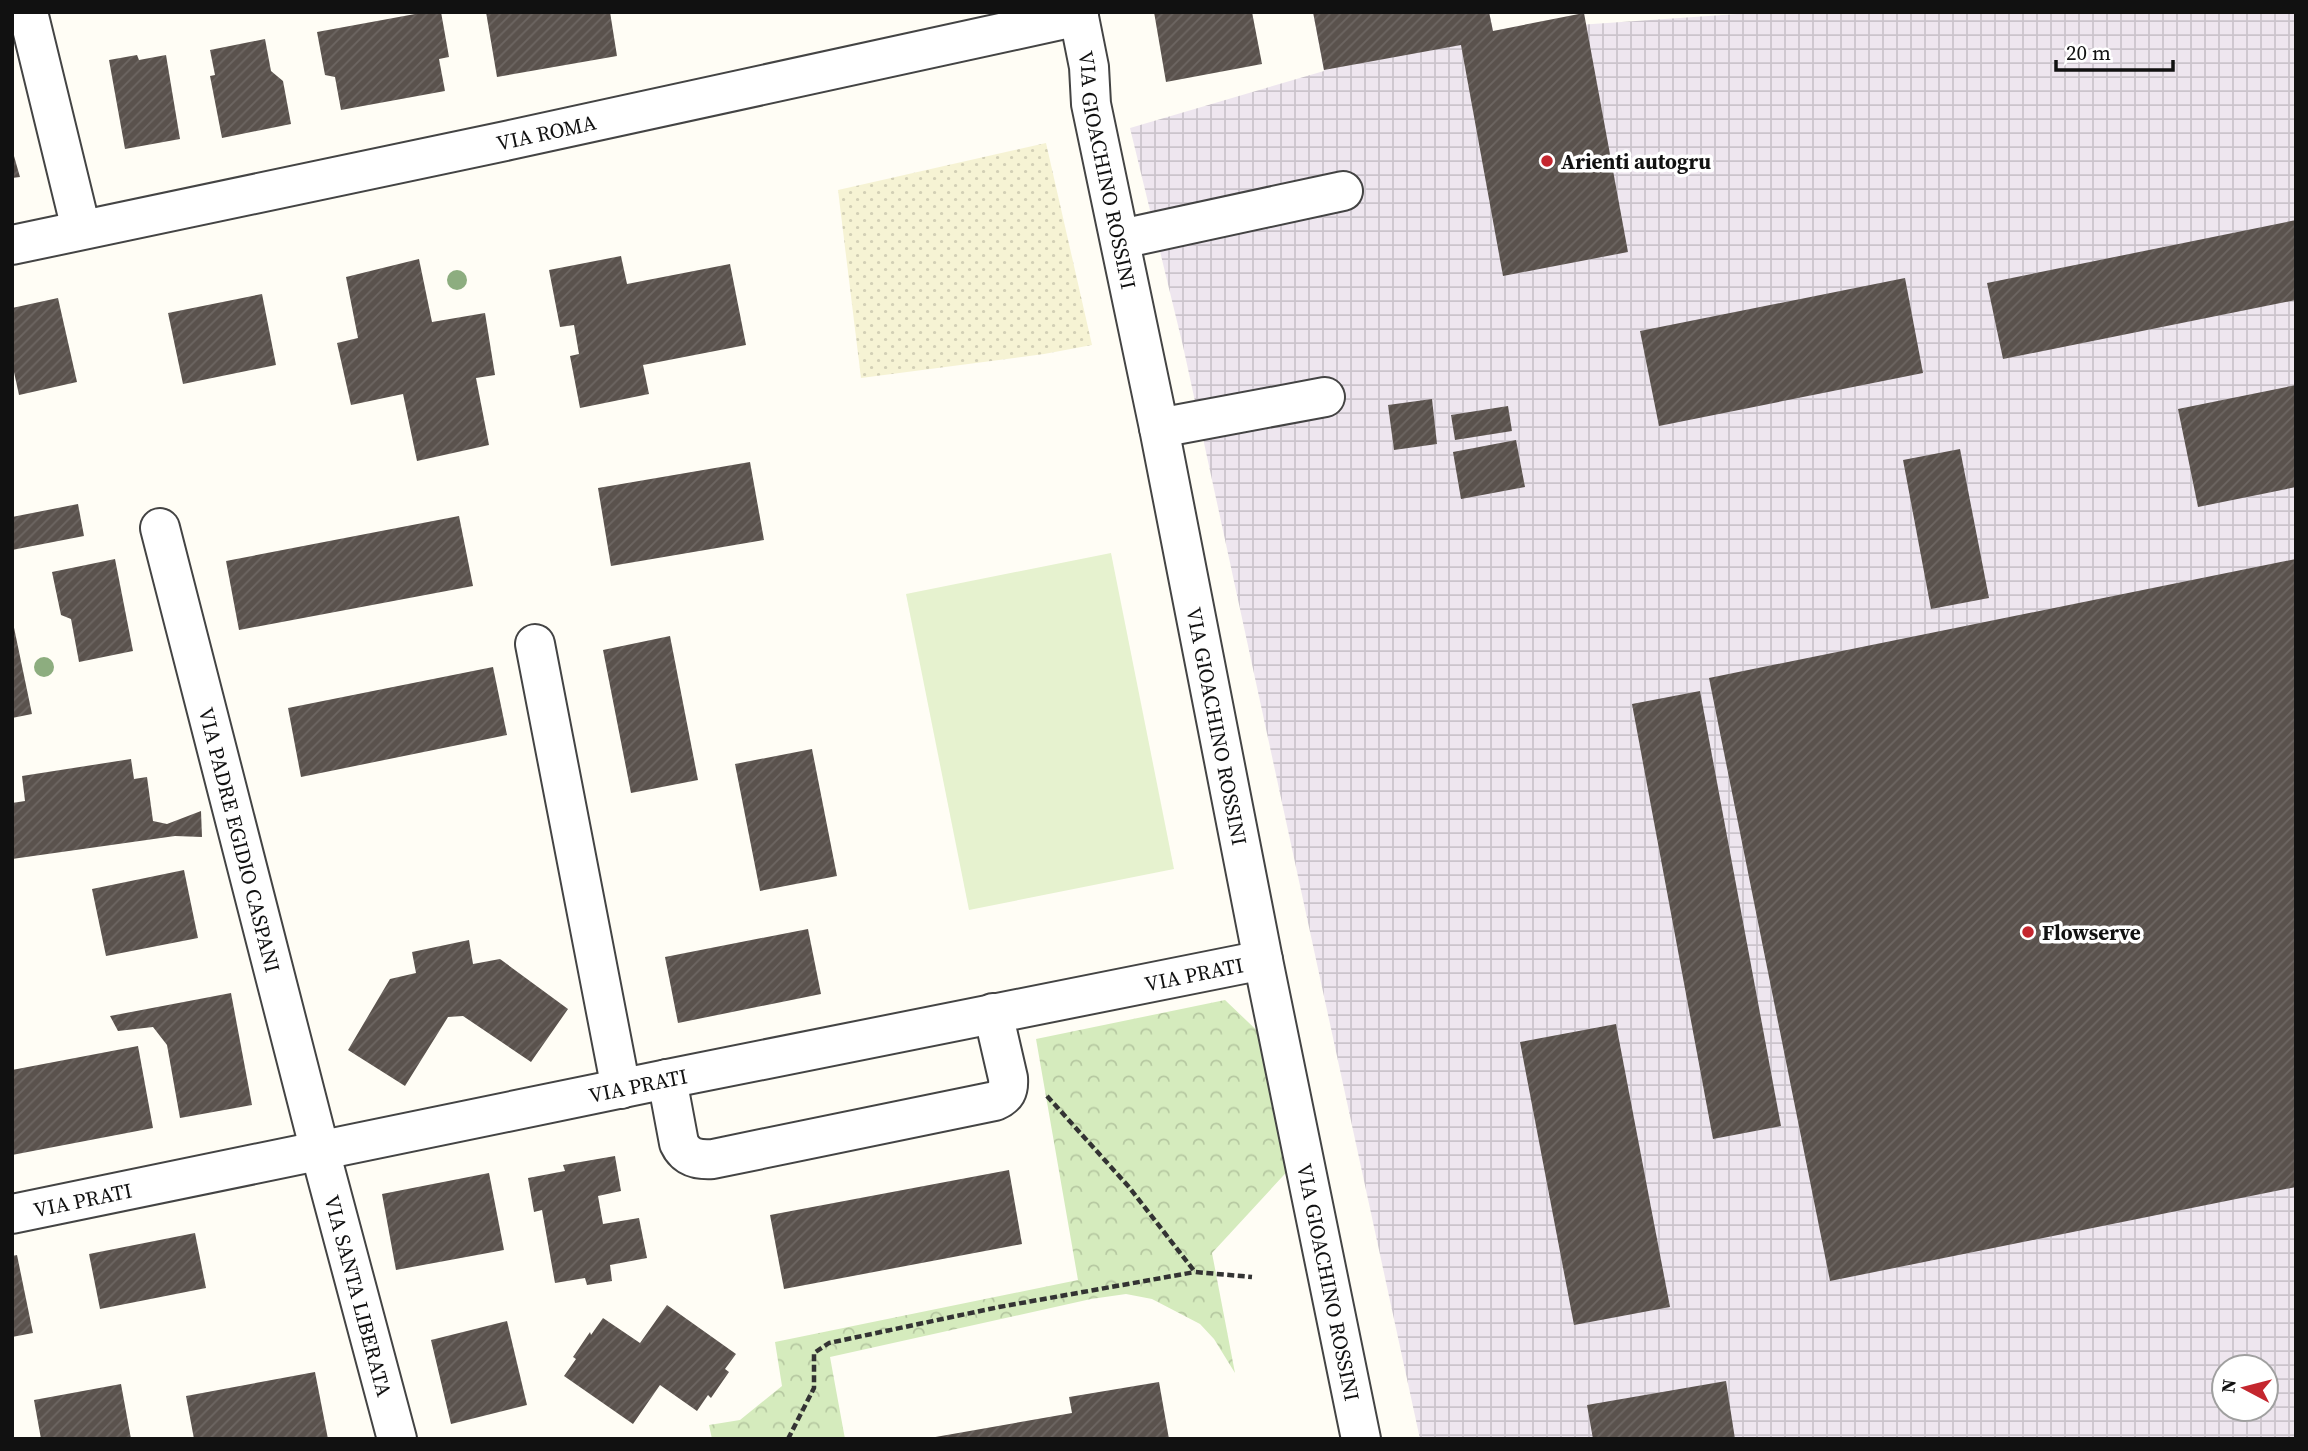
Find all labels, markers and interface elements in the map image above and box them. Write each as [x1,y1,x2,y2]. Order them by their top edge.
scale bar [2056,28,2173,72]
text: 20 m [2066,38,2111,67]
street label: VIA GIOACHINO ROSSINI [1072,48,1144,292]
street label: VIA ROMA [494,107,599,157]
place label: Arienti autogru [1561,147,1711,176]
marker: Arienti autogru [1539,153,1555,169]
street label: VIA GIOACHINO ROSSINI [1180,605,1255,848]
street label: VIA PADRE EGIDIO CASPANI [192,704,288,976]
place label: Flowserve [2042,918,2141,947]
marker: Flowserve [2020,924,2036,940]
street label: VIA PRATI [1142,950,1246,998]
street label: VIA PRATI [586,1061,690,1109]
street label: VIA GIOACHINO ROSSINI [1290,1161,1367,1403]
street label: VIA PRATI [31,1175,134,1224]
street label: VIA SANTA LIBERATA [318,1192,399,1400]
north arrow [2210,1353,2280,1423]
text: N [2214,1377,2242,1394]

